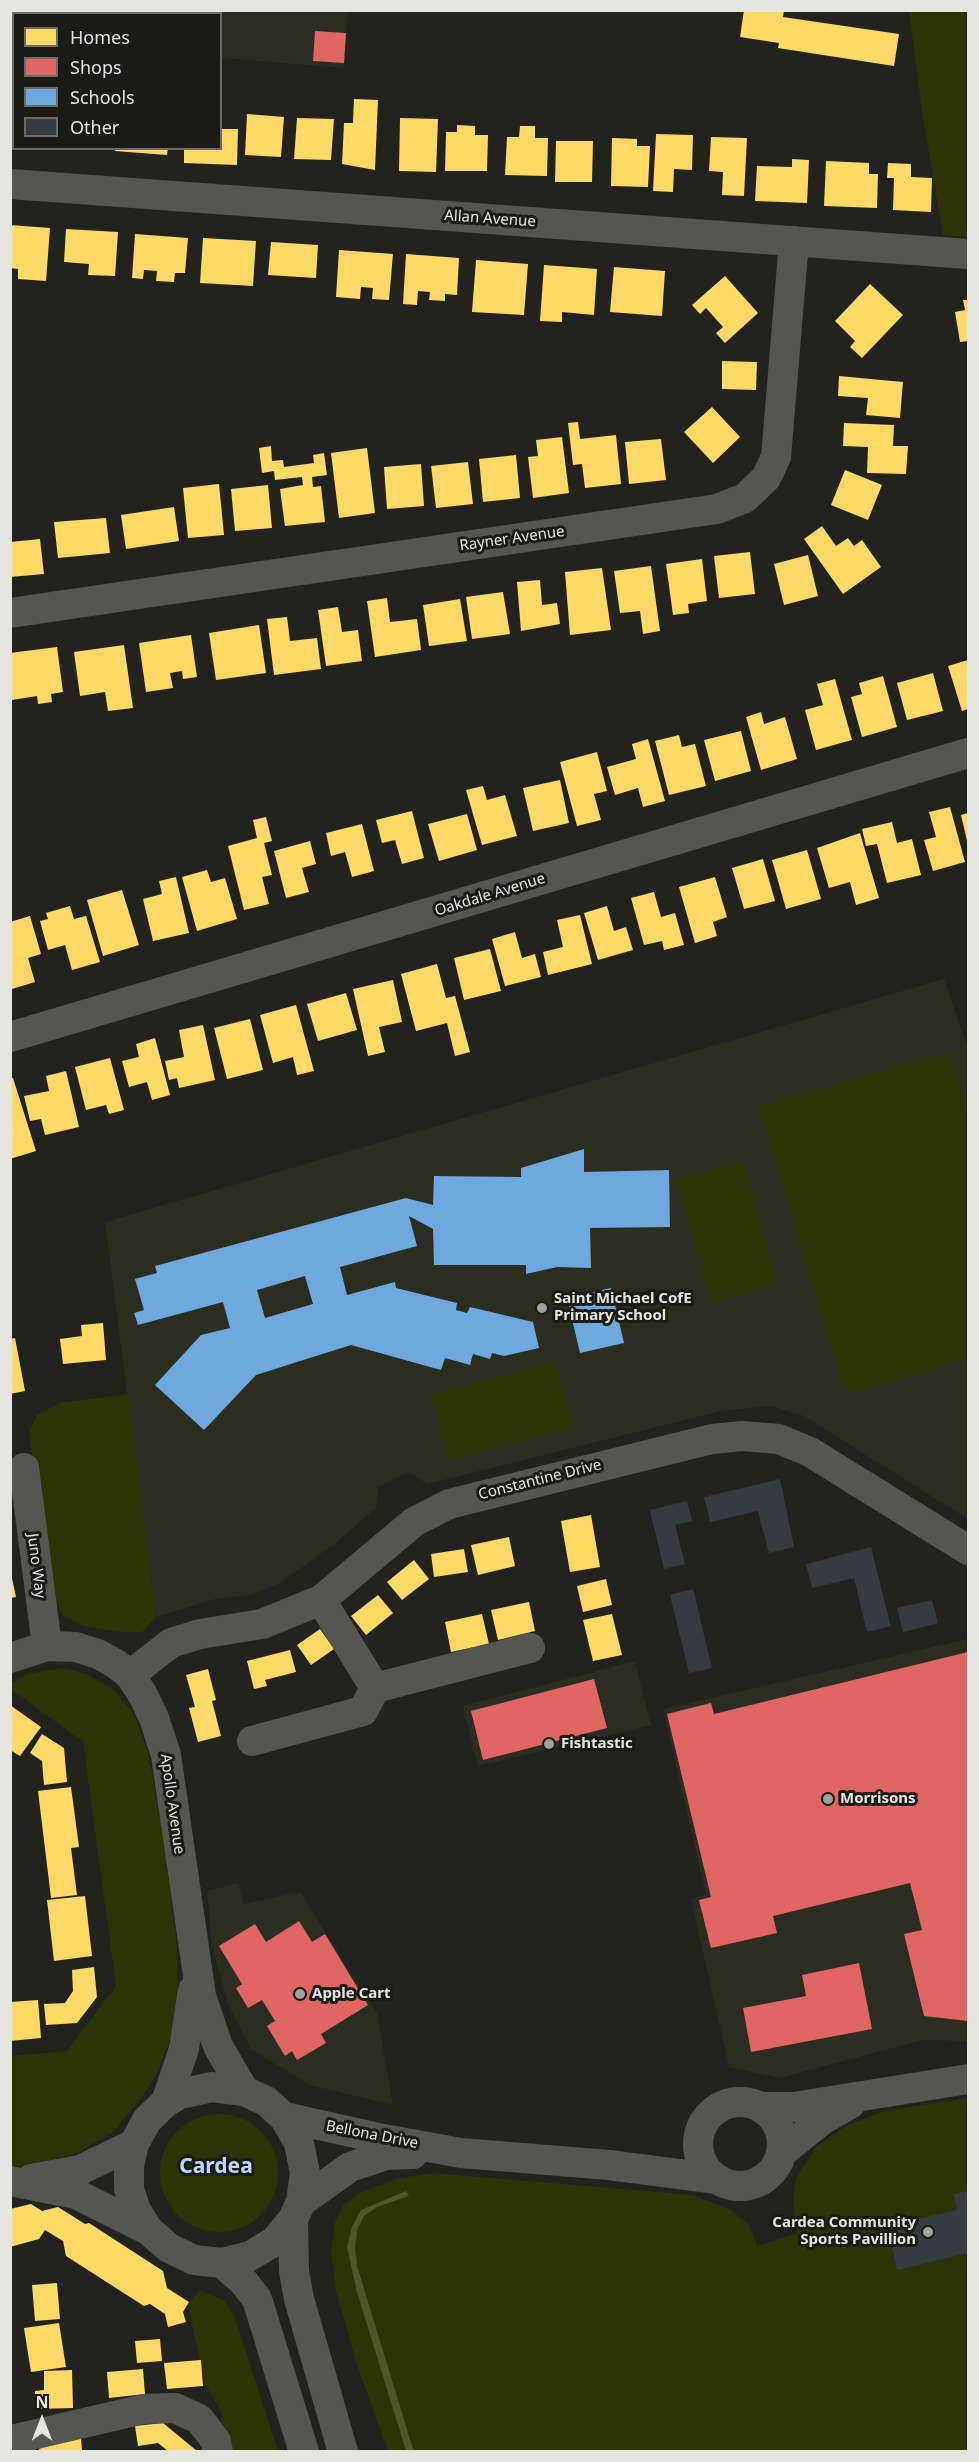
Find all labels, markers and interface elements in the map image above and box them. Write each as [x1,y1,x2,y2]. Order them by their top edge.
legend [12,12,222,150]
text: Homes [70,25,130,49]
text: Shops [70,55,122,79]
text: Schools [70,85,135,109]
text: Other [70,115,119,139]
street label: Allan Avenue [444,207,536,231]
street label: Rayner Avenue [458,523,566,555]
street label: Oakdale Avenue [433,870,547,920]
place label: Saint Michael CofE Primary School [554,1290,692,1325]
marker: Saint Michael CofE Primary School [535,1301,549,1315]
street label: Constantine Drive [477,1456,603,1504]
street label: Juno Way [23,1532,49,1600]
place label: Fishtastic [561,1735,633,1753]
marker: Fishtastic [542,1737,556,1751]
street label: Apollo Avenue [156,1753,188,1855]
place label: Morrisons [840,1790,916,1808]
marker: Morrisons [821,1792,835,1806]
place label: Apple Cart [312,1985,390,2003]
marker: Apple Cart [293,1987,307,2001]
street label: Bellona Drive [324,2117,420,2153]
district label: Cardea [179,2154,253,2180]
place label: Cardea Community Sports Pavillion [772,2214,916,2249]
marker: Cardea Community Sports Pavillion [921,2225,935,2239]
north arrow [12,2390,72,2450]
text: N [35,2391,49,2413]

